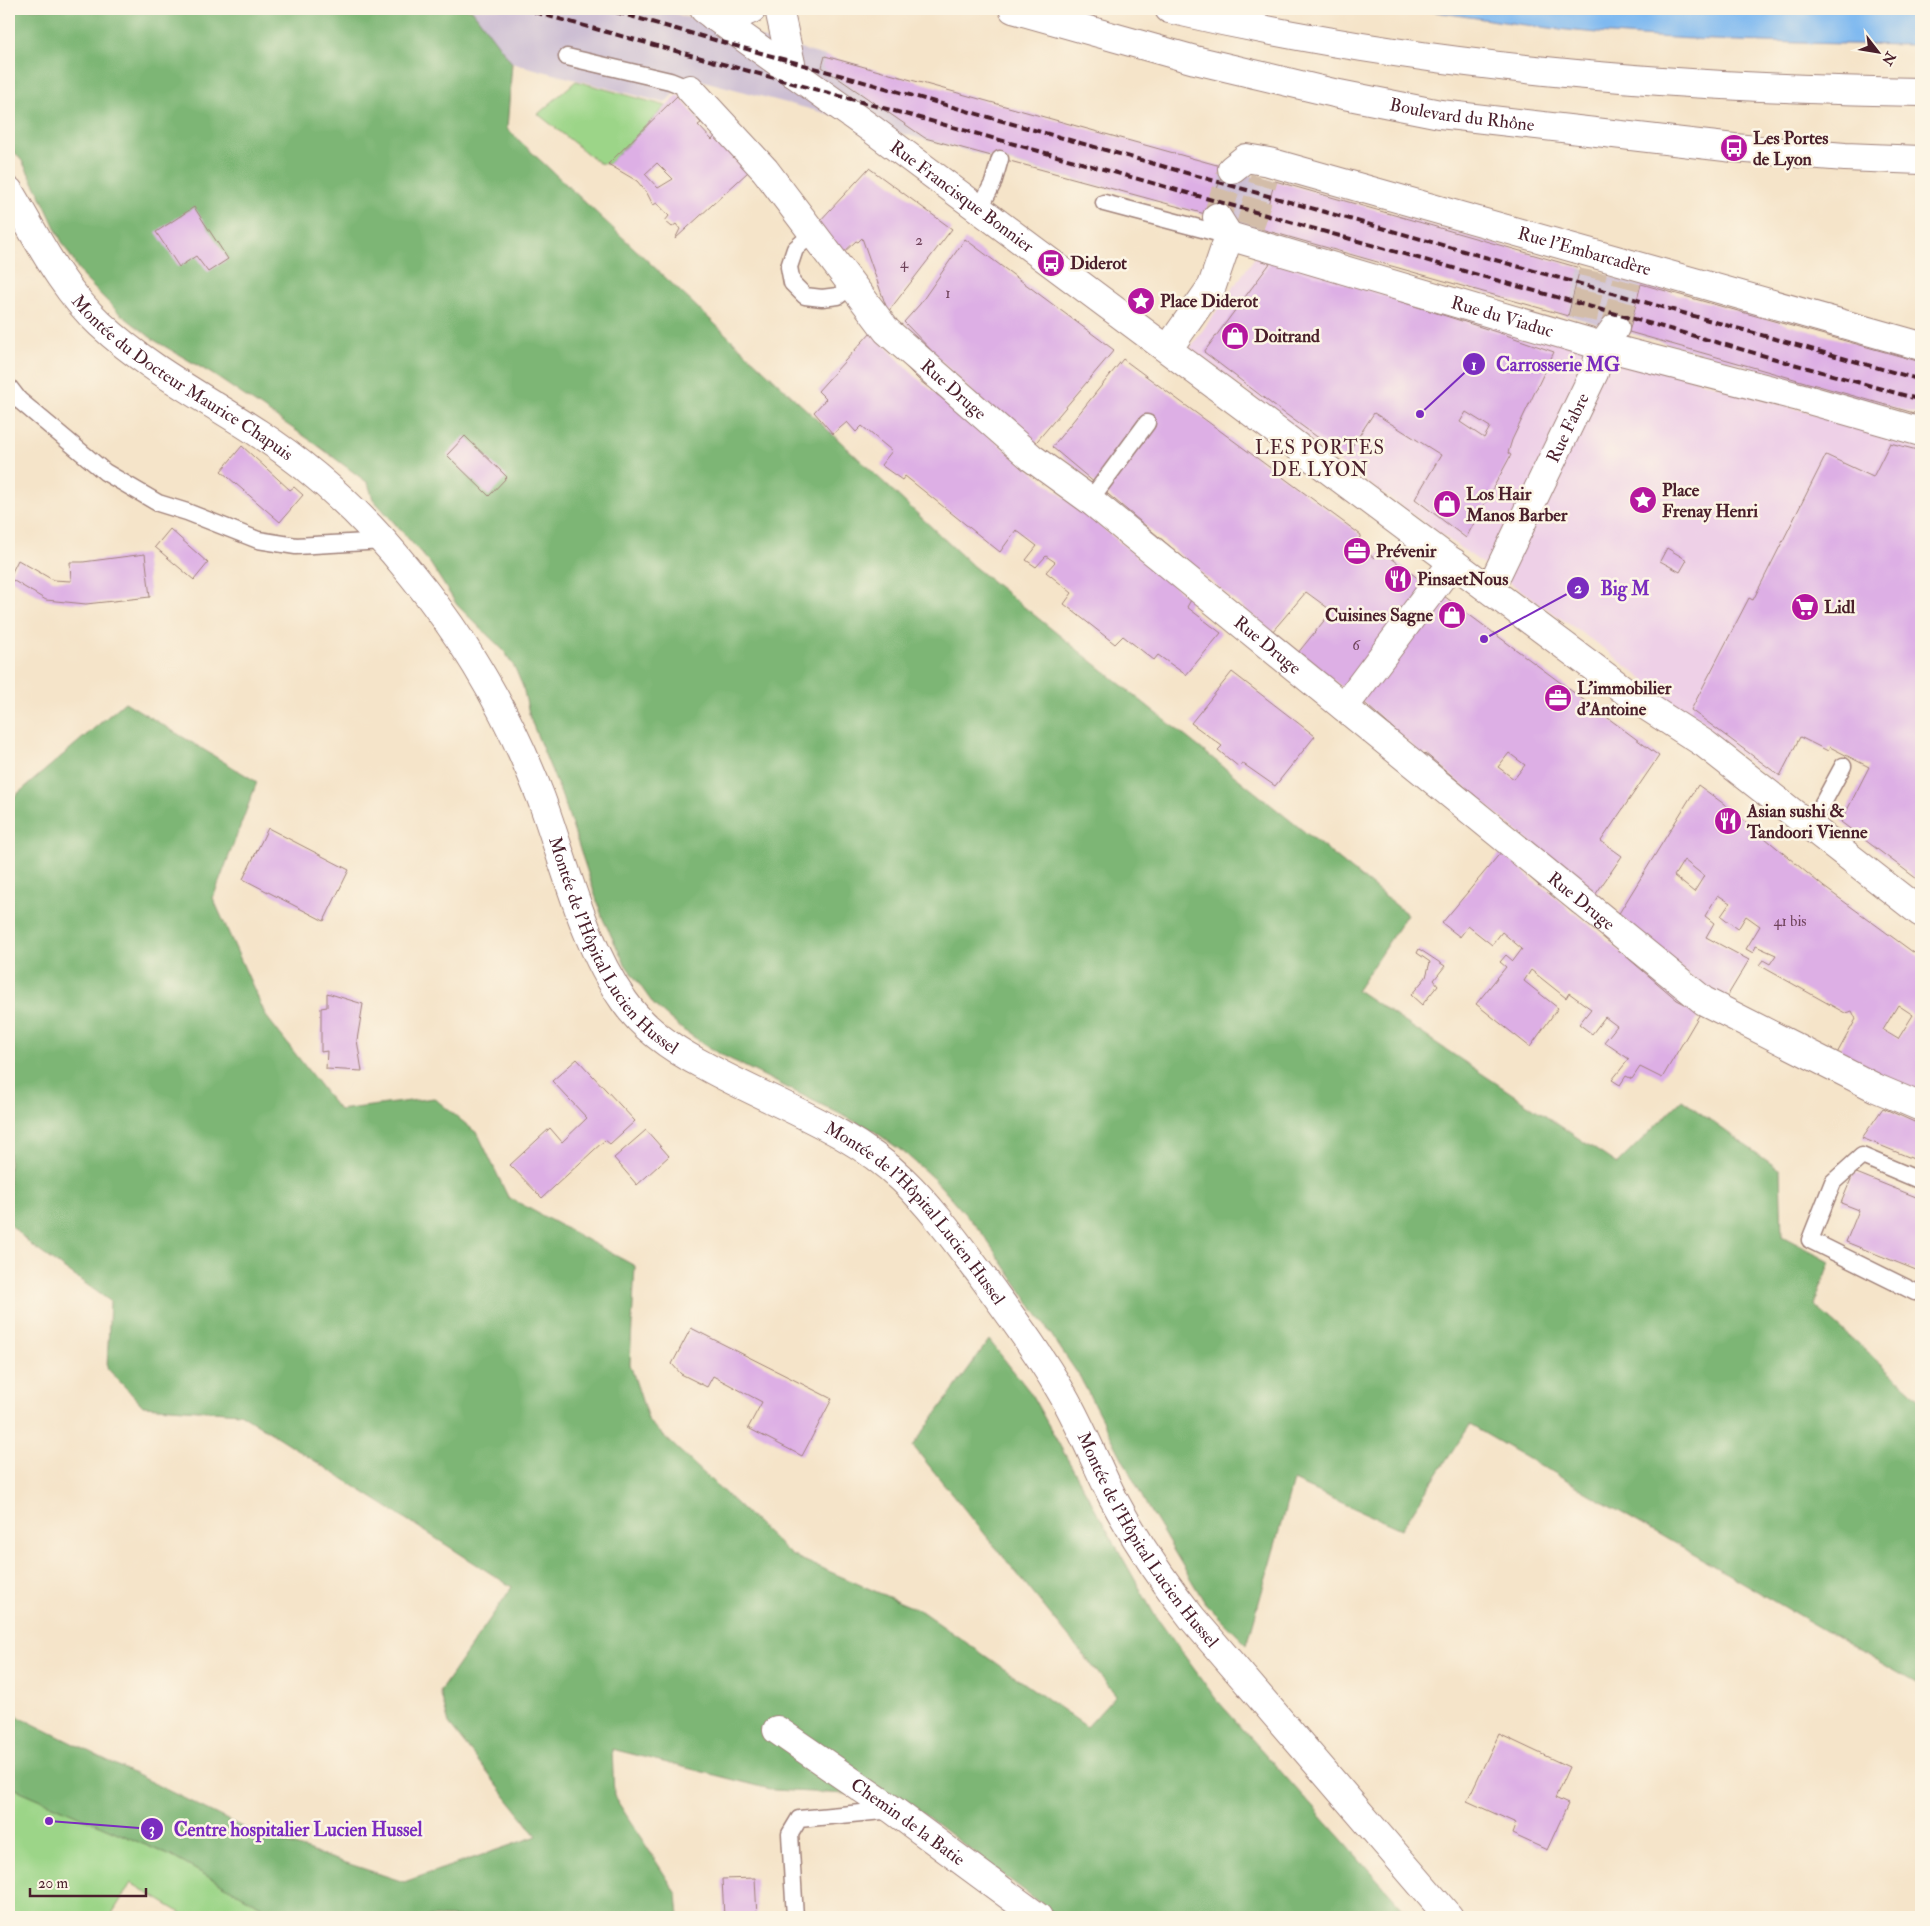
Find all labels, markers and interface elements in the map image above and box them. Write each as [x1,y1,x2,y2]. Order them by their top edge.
north arrow [1852,28,1902,78]
text: N [1878,48,1900,69]
street label: Boulevard du Rhône [1388,93,1536,137]
place label: Les Portes de Lyon [1753,127,1828,171]
bus stop icon: Les Portes de Lyon [1719,133,1749,163]
street label: Rue Francisque Bonnier [885,136,1039,258]
street label: Rue l'Embarcadère [1515,222,1654,281]
house number: 2 [915,231,923,250]
bus stop icon: Diderot [1036,248,1066,278]
place label: Diderot [1070,252,1127,275]
house number: 4 [900,254,909,273]
house number: 1 [945,284,951,303]
place icon: Place Diderot [1126,286,1156,316]
street label: Montée du Docteur Maurice Chapuis [66,290,298,466]
place label: Place Diderot [1160,290,1258,313]
street label: Rue du Viaduc [1448,291,1556,343]
shop icon: Doitrand [1220,321,1250,351]
place label: Doitrand [1254,325,1320,348]
callout: Carrosserie MG [1461,347,1630,381]
text: Carrosserie MG [1496,353,1620,377]
street label: Rue Druge [915,355,992,425]
text: 1 [1471,356,1477,375]
street label: Rue Fabre [1542,389,1595,467]
district label: LES PORTES DE LYON [1255,436,1385,482]
place label: Place Frenay Henri [1662,479,1758,523]
place label: Los Hair Manos Barber [1465,483,1568,527]
place icon: Place Frenay Henri [1628,485,1658,515]
shop icon: Los Hair Manos Barber [1432,489,1462,519]
office icon: Prévenir [1342,536,1372,566]
place label: Prévenir [1376,540,1437,563]
restaurant icon: PinsaetNous [1383,564,1413,594]
place label: PinsaetNous [1417,568,1508,591]
callout: Big M [1565,571,1660,605]
text: Big M [1600,577,1650,602]
text: 2 [1574,579,1582,598]
supermarket icon: Lidl [1790,592,1820,622]
place label: Lidl [1824,596,1856,619]
shop icon: Cuisines Sagne [1437,600,1467,630]
place label: Cuisines Sagne [1325,604,1433,627]
street label: Rue Druge [1229,611,1306,680]
house number: 6 [1352,636,1361,655]
place label: L'immobilier d'Antoine [1577,677,1672,721]
office icon: L'immobilier d'Antoine [1543,683,1573,713]
place label: Asian sushi & Tandoori Vienne [1746,800,1868,844]
restaurant icon: Asian sushi & Tandoori Vienne [1713,806,1743,836]
street label: Montée de l'Hôpital Lucien Hussel [543,834,683,1060]
street label: Rue Druge [1543,867,1620,936]
house number: 41 bis [1773,912,1807,931]
street label: Montée de l'Hôpital Lucien Hussel [820,1117,1010,1310]
street label: Montée de l'Hôpital Lucien Hussel [1072,1428,1224,1653]
street label: Chemin de la Batie [846,1773,970,1871]
callout: Centre hospitalier Lucien Hussel [139,1812,433,1846]
text: Centre hospitalier Lucien Hussel [174,1818,422,1843]
text: 3 [149,1820,155,1839]
scale bar [30,1866,146,1898]
text: 20 m [38,1874,68,1893]

